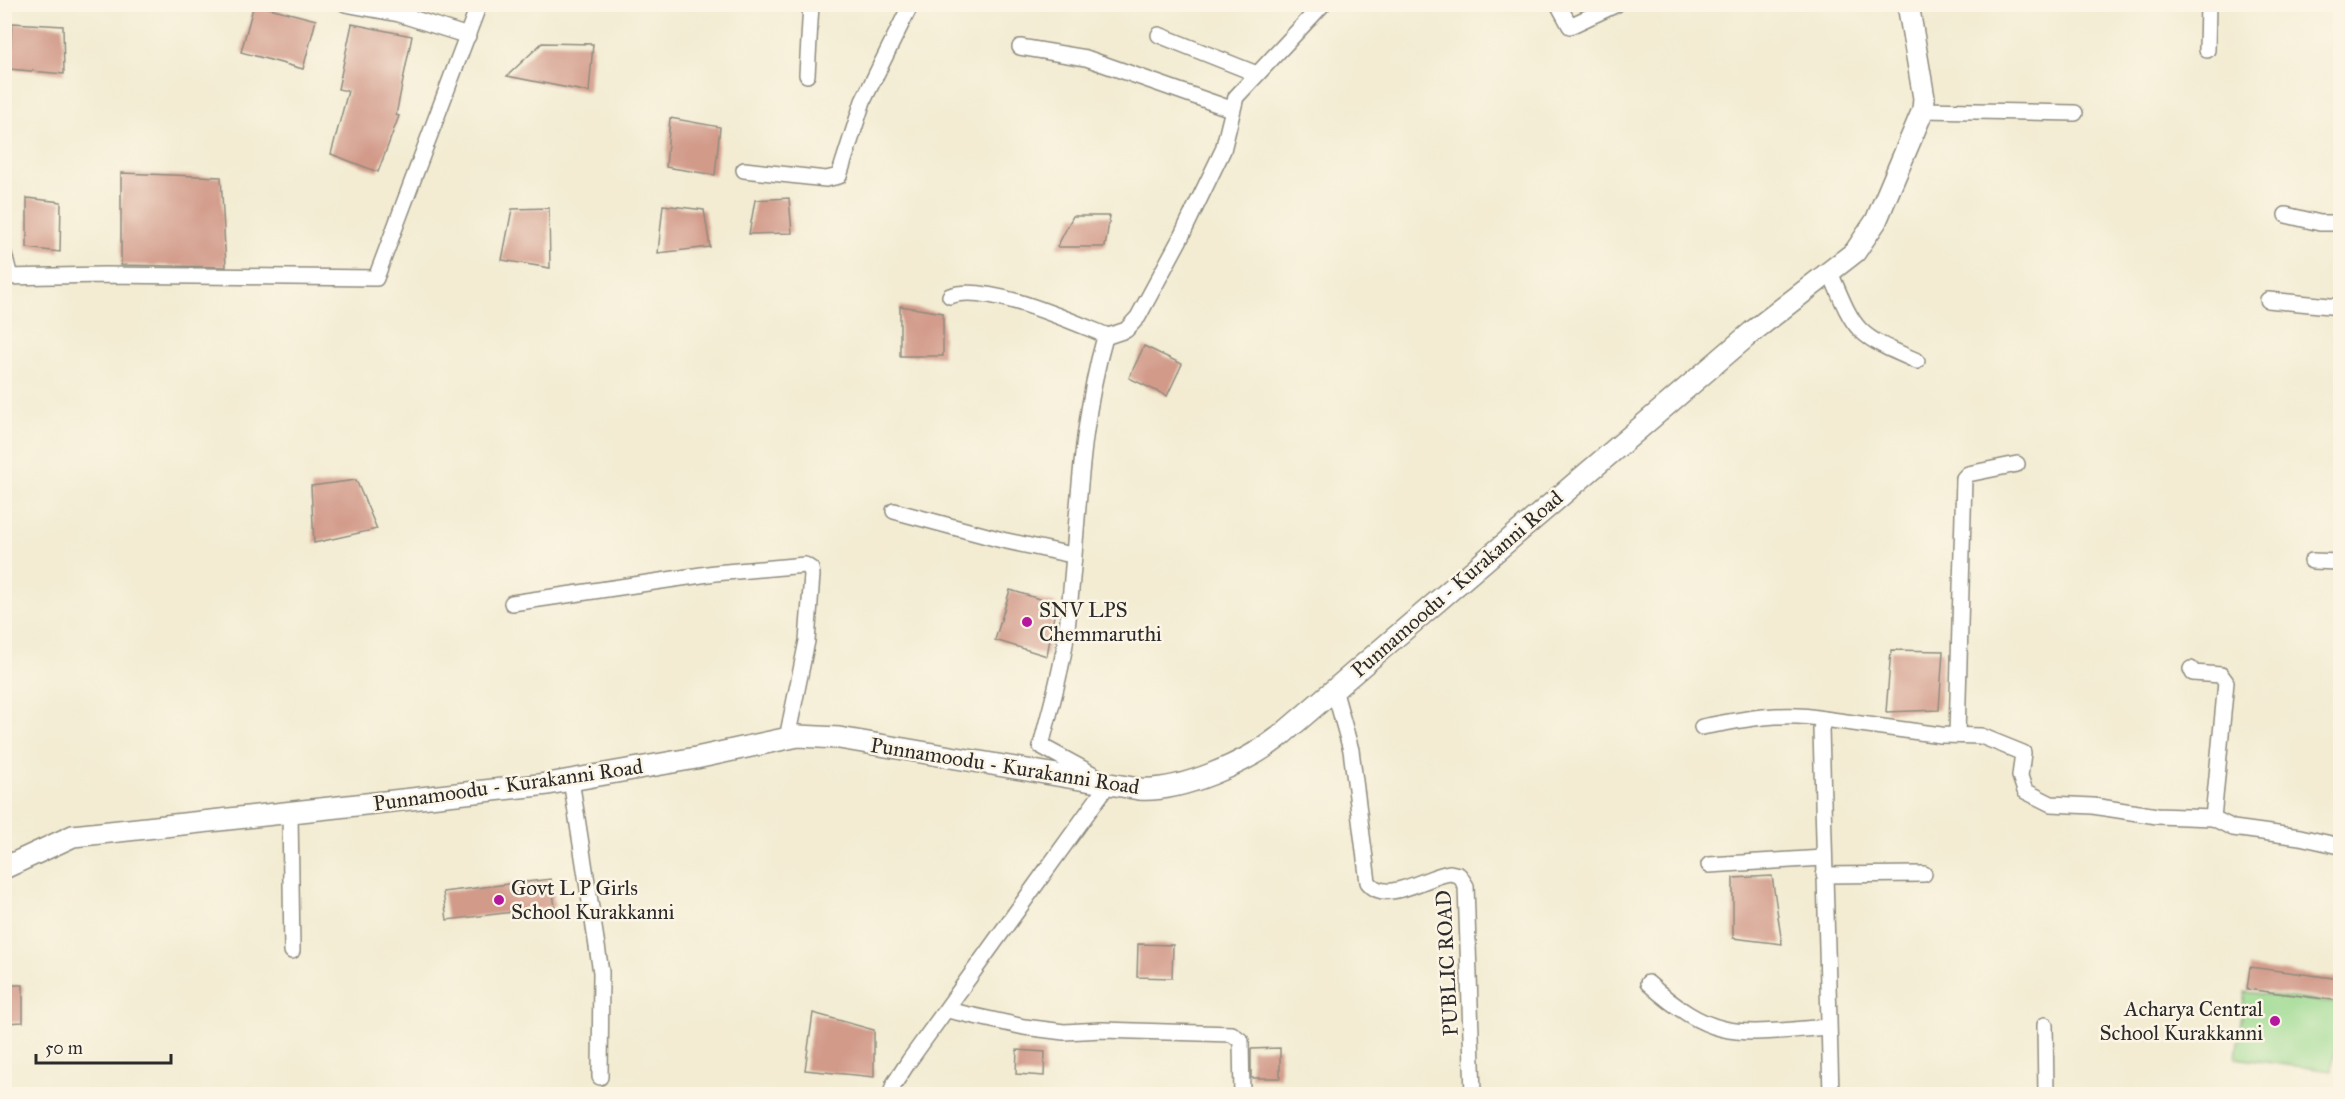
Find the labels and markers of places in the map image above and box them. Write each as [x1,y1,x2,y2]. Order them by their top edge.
place label: SNV LPS Chemmaruthi [1039,597,1162,647]
marker: SNV LPS Chemmaruthi [1020,615,1034,629]
place label: Govt L P Girls School Kurakkanni [511,875,675,925]
marker: Govt L P Girls School Kurakkanni [492,893,506,907]
place label: Acharya Central School Kurakkanni [2100,996,2263,1046]
marker: Acharya Central School Kurakkanni [2268,1014,2282,1028]

